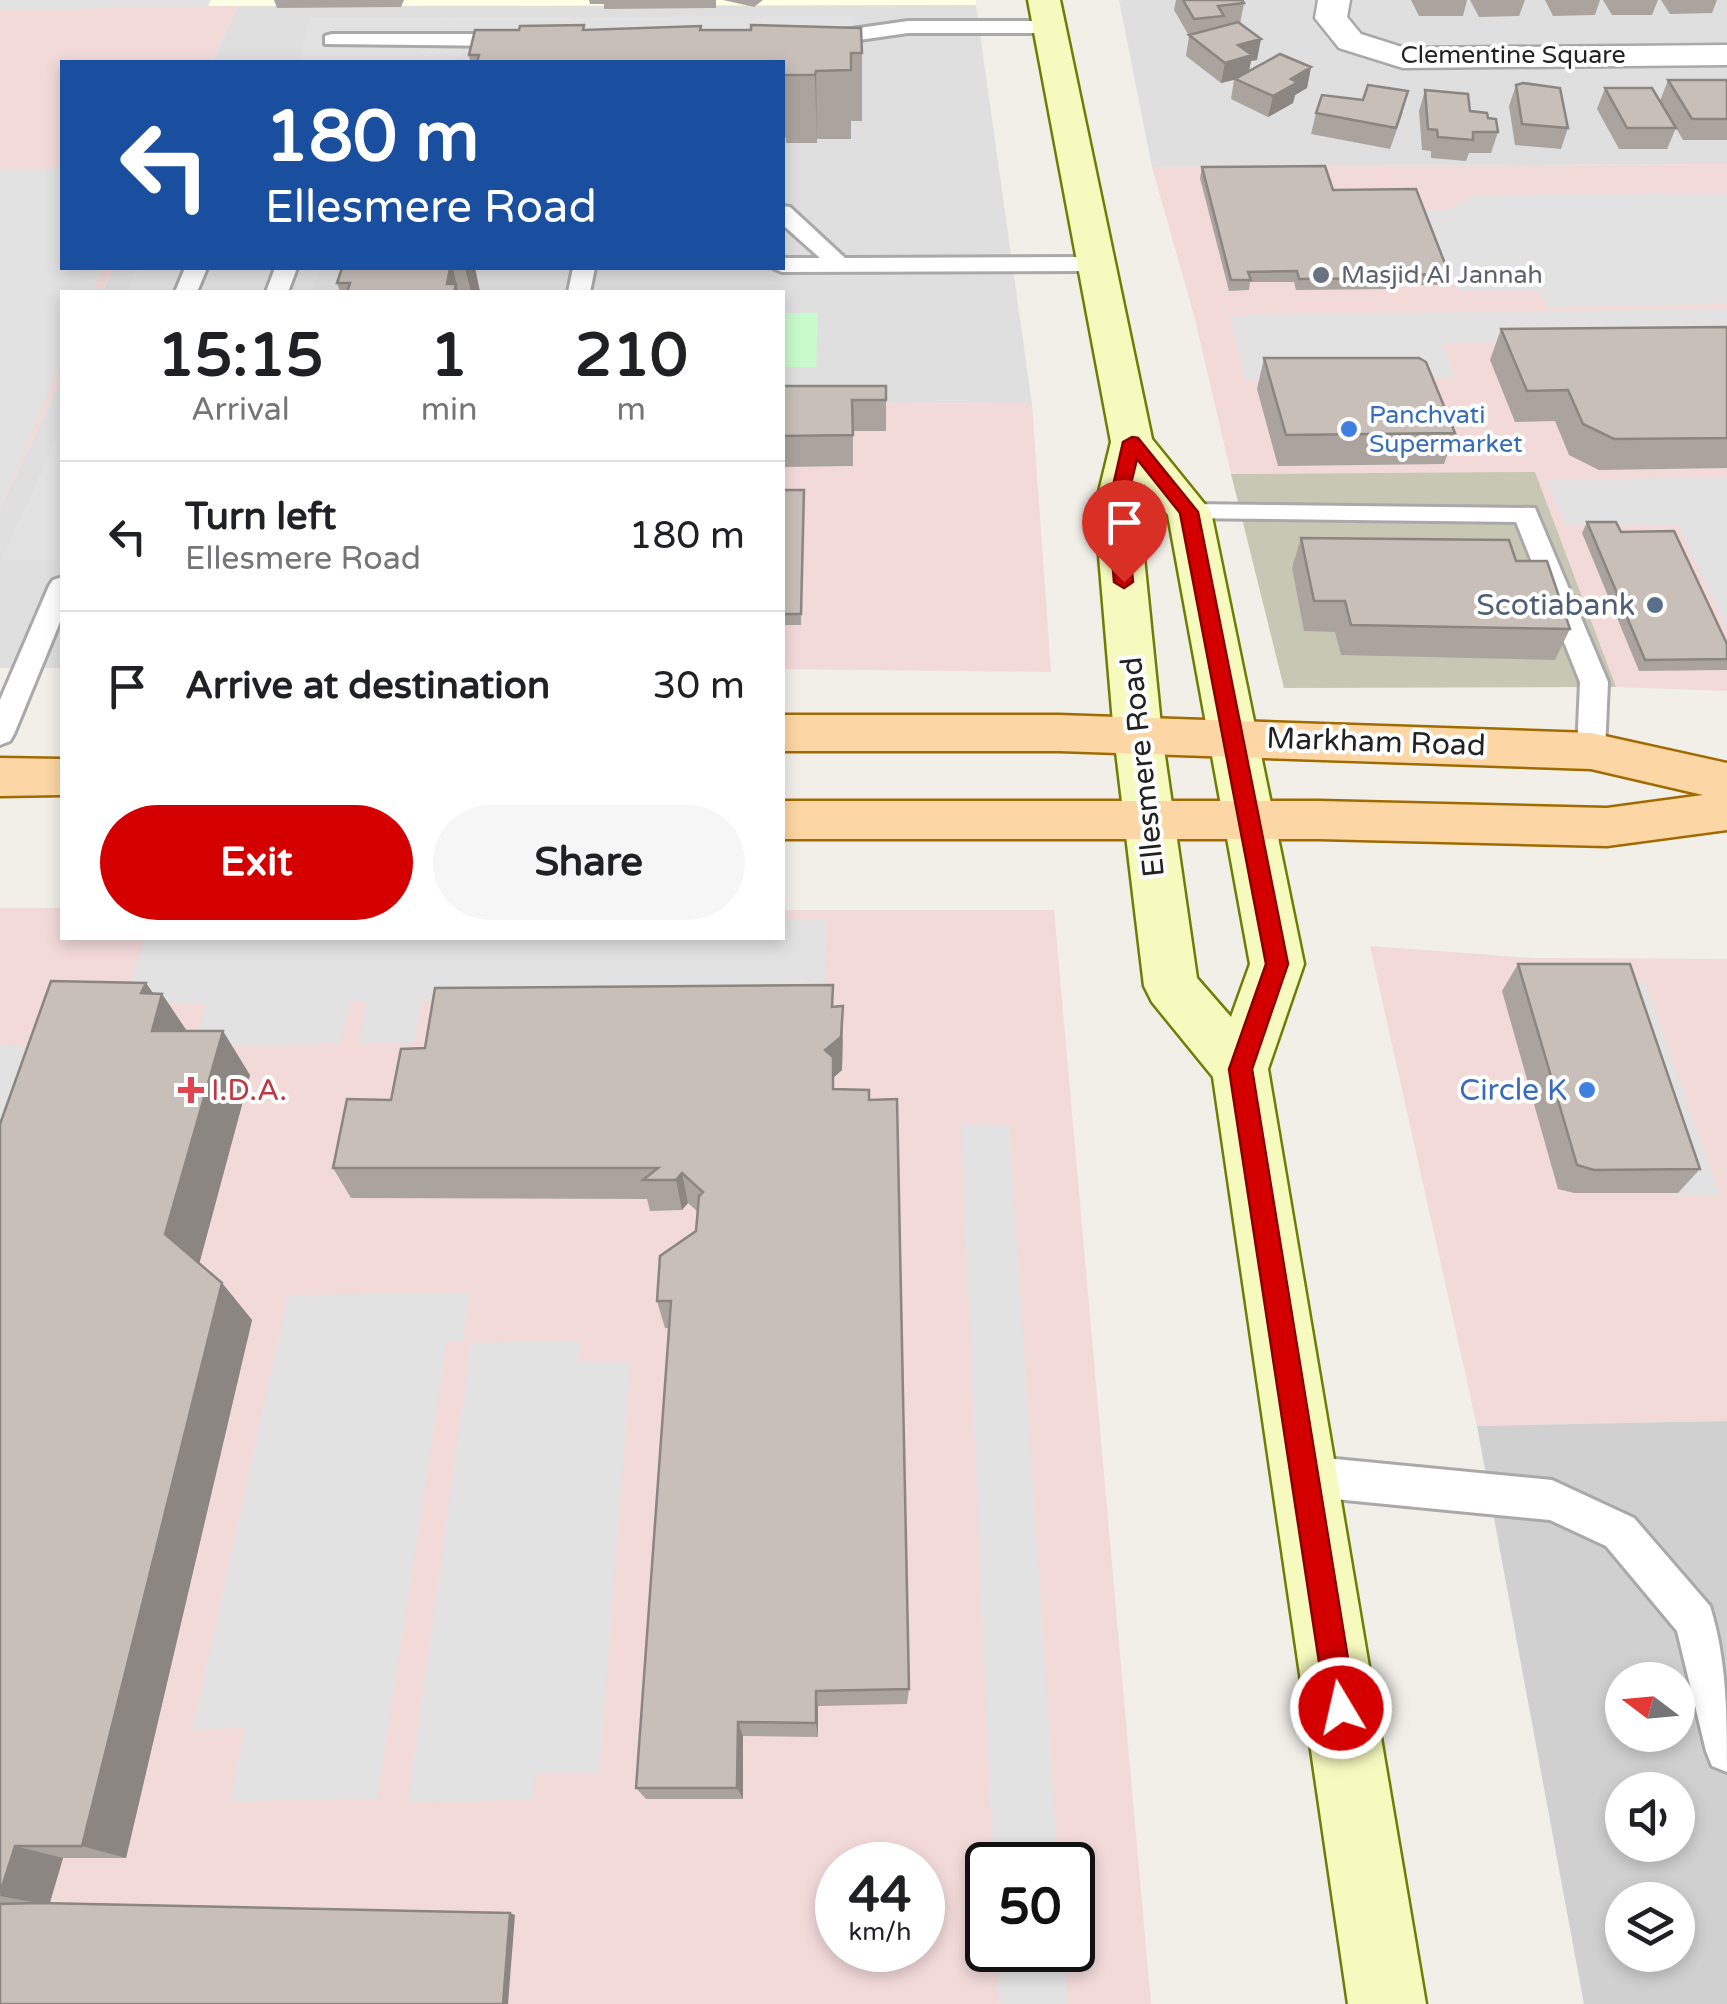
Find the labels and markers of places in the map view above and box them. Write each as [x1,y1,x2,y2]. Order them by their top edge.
place label: Masjid Al Jannah [1341,260,1543,290]
marker: Masjid Al Jannah [1310,264,1332,286]
place label: Panchvati Supermarket [1369,400,1523,459]
marker: Panchvati Supermarket [1338,418,1360,440]
pin [1082,480,1167,583]
place label: Scotiabank [1476,587,1635,624]
marker: Scotiabank [1644,594,1666,616]
place label: I.D.A. [211,1072,287,1109]
place label: Circle K [1459,1072,1567,1109]
marker: I.D.A. [180,1079,202,1101]
marker: Circle K [1576,1079,1598,1101]

